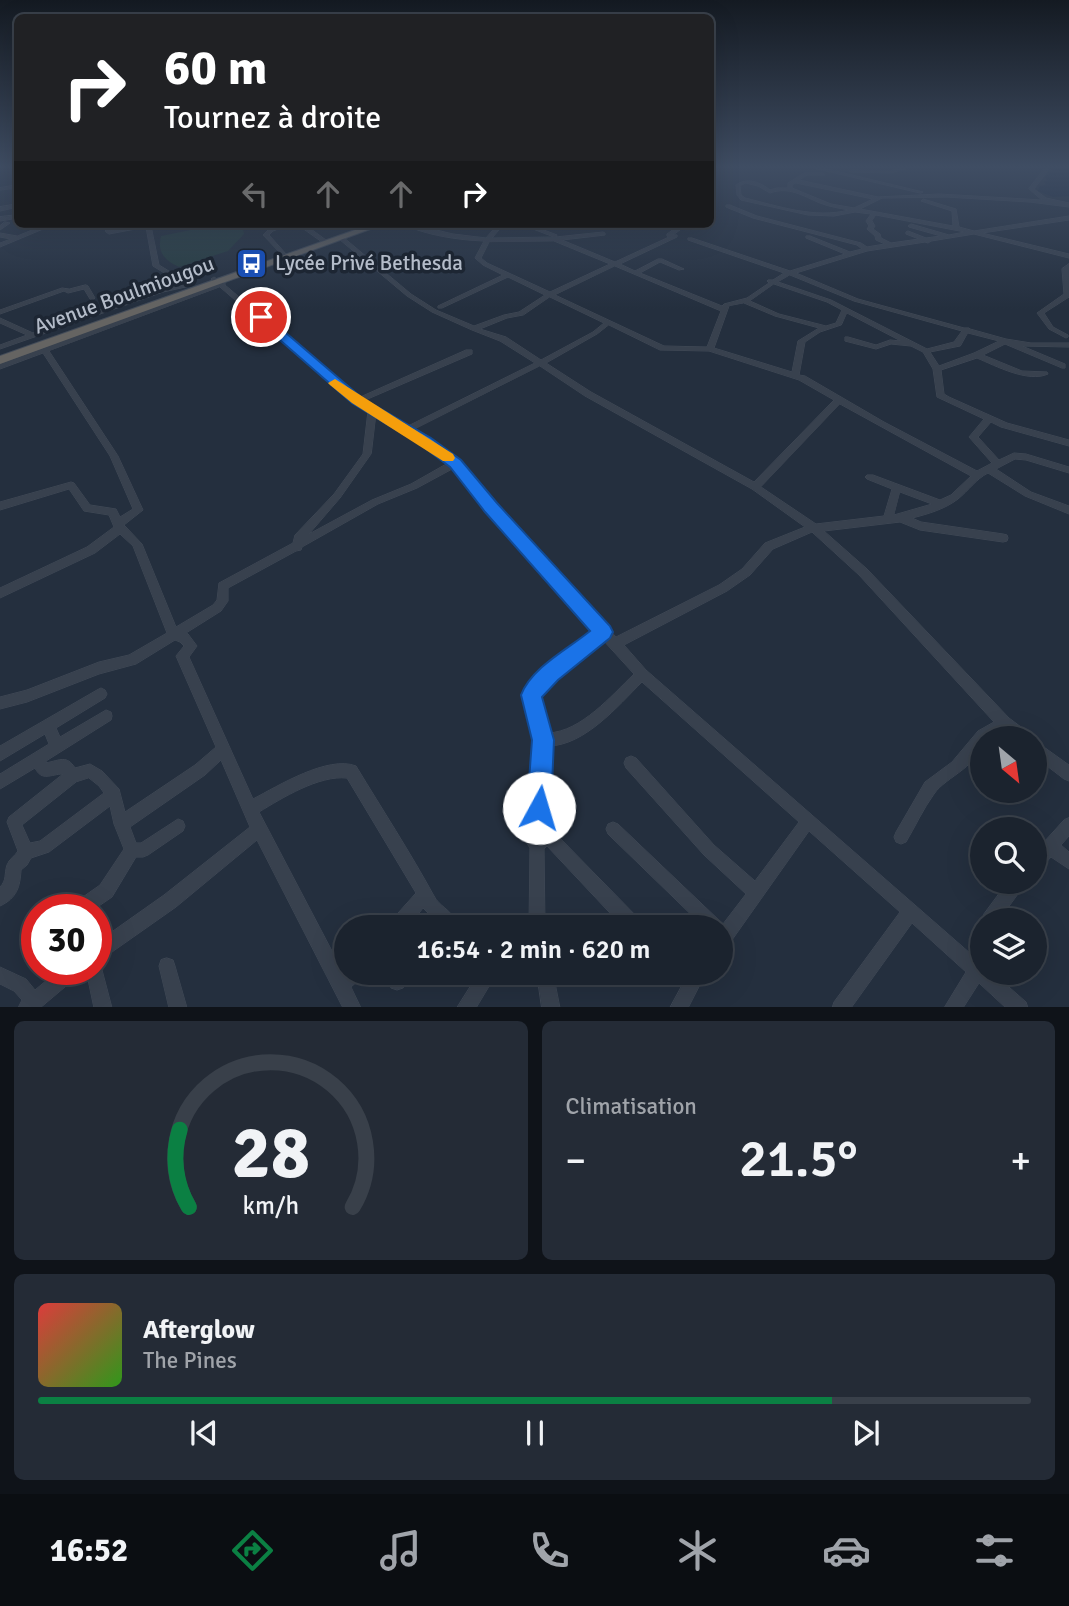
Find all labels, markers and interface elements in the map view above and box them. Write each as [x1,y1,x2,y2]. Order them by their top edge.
text: 60 m [164,38,267,98]
icon: right [49,42,140,133]
text: Tournez à droite [164,98,381,137]
icon: left [236,175,274,213]
icon: ahead [309,175,347,213]
icon: ahead [382,175,420,213]
icon: right [455,175,493,213]
bus stop icon: Lycée Privé Bethesda [235,246,269,280]
street label: Avenue Boulmiougou [30,250,218,340]
place label: Lycée Privé Bethesda [275,250,463,276]
pin [231,287,291,347]
icon: arrive [242,298,280,336]
north arrow [970,726,1046,803]
map controls [970,726,1047,985]
position arrow [502,771,576,845]
button: search [970,817,1047,894]
speed limit sign: 30 [21,894,112,985]
button: layers [970,908,1047,985]
text: 16:54 · 2 min · 620 m [417,934,650,966]
text: Climatisation [566,1092,697,1121]
text: 28 [231,1109,310,1198]
text: 21.5° [739,1127,858,1191]
text: − [566,1137,586,1184]
text: + [1010,1137,1031,1184]
text: km/h [242,1189,299,1220]
text: Afterglow [143,1314,255,1346]
text: The Pines [143,1346,237,1375]
icon: previous [185,1414,223,1452]
icon: pause [516,1414,554,1452]
icon: next [847,1414,885,1452]
icon: directions [228,1526,277,1575]
icon: music [376,1526,425,1575]
icon: phone [525,1526,574,1575]
icon: climate [673,1526,722,1575]
icon: car [822,1526,871,1575]
icon: filters [970,1526,1019,1575]
text: 16:52 [50,1531,128,1570]

